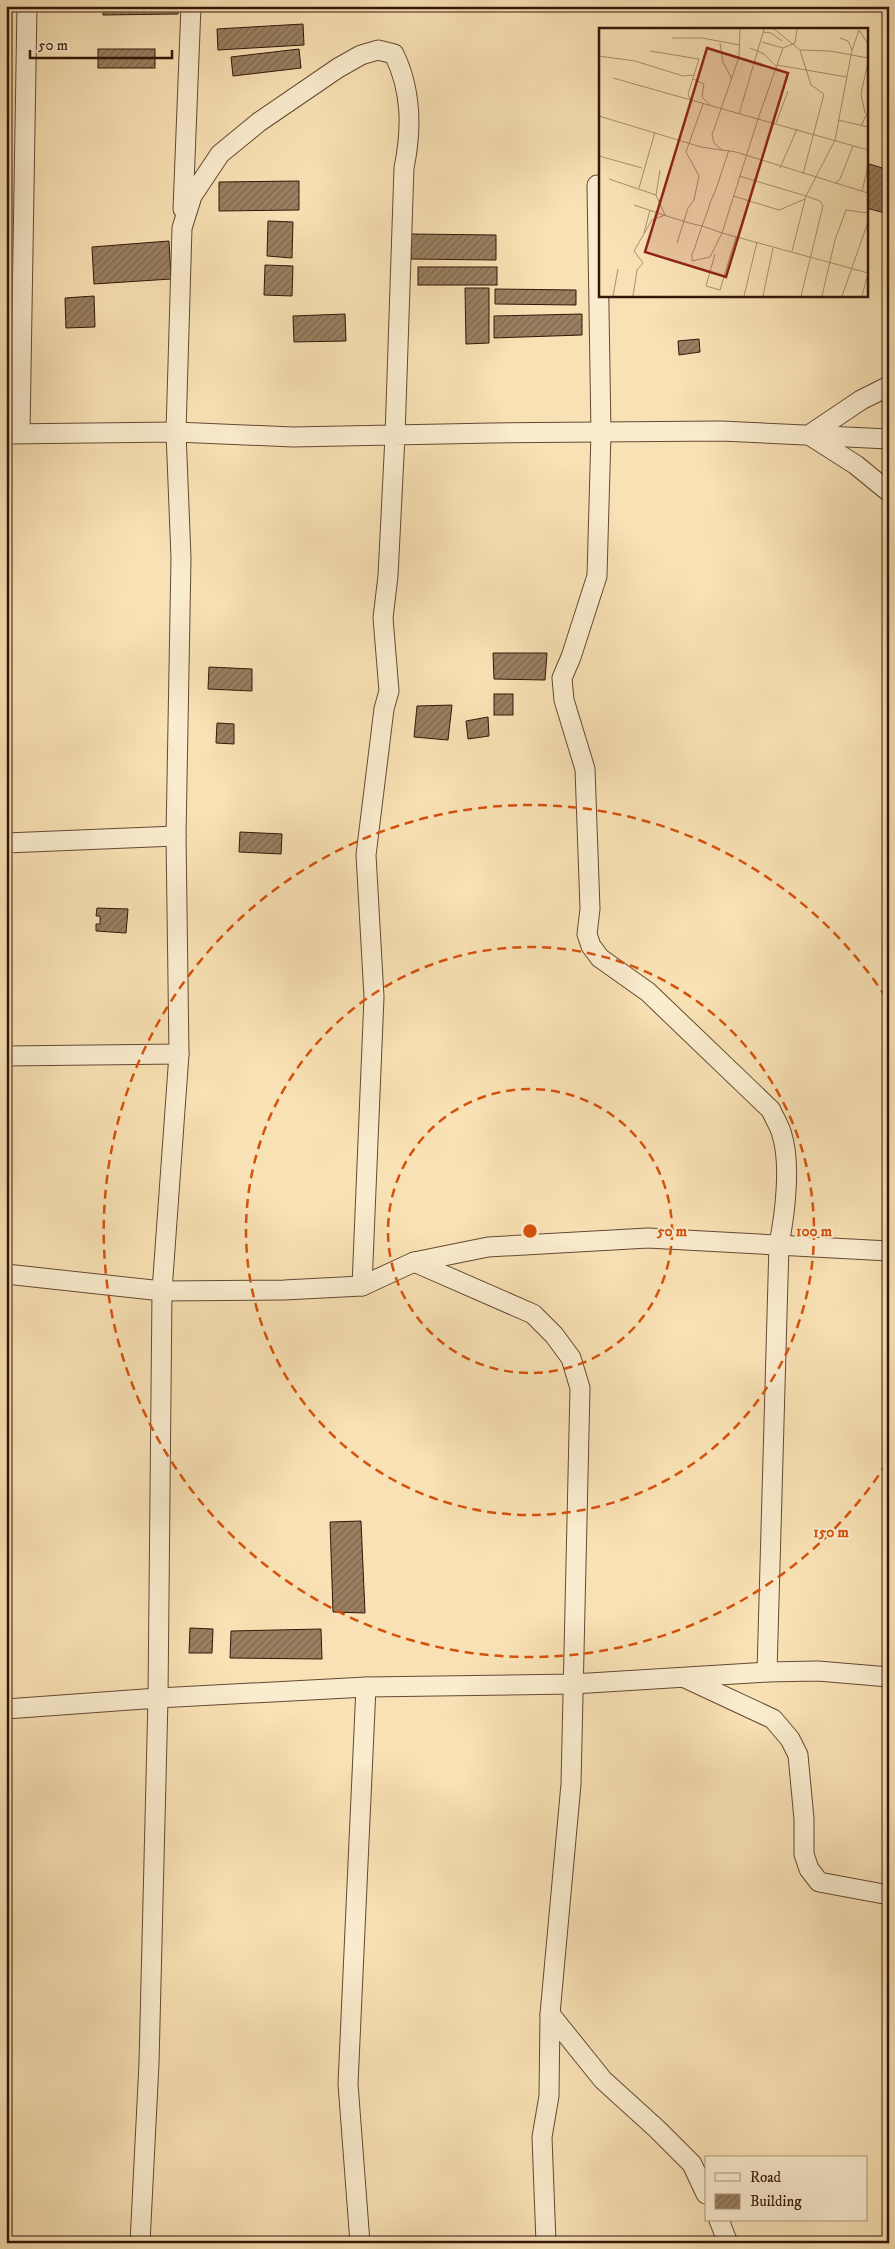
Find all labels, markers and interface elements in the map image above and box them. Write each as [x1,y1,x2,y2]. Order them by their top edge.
scale bar [30,28,172,60]
inset map [599,28,868,296]
text: 50 m [38,36,68,55]
centre of rings [521,1222,539,1240]
text: 50 m [656,1222,688,1241]
text: 100 m [796,1222,833,1241]
text: 150 m [813,1523,849,1542]
legend [705,2156,868,2222]
text: Road [750,2168,782,2187]
text: Building [750,2192,802,2211]

